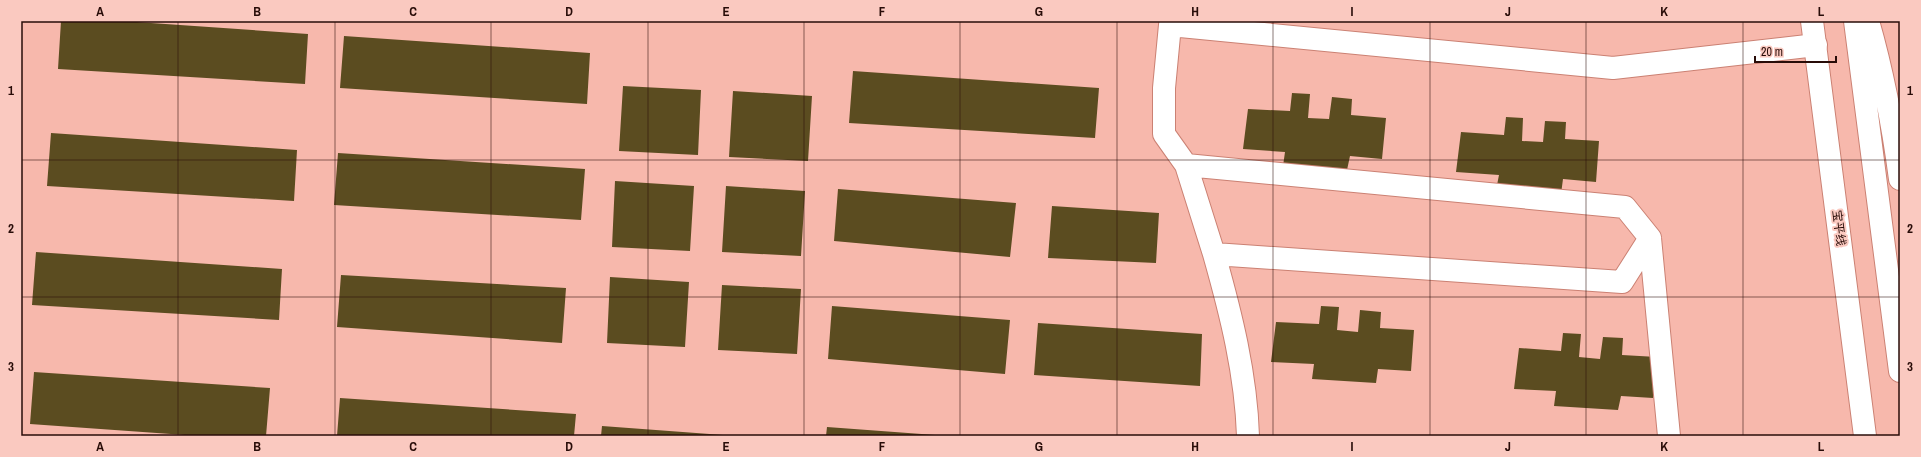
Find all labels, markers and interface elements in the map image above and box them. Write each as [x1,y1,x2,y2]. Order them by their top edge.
text: A [96,3,104,20]
text: B [253,3,261,20]
text: C [409,3,417,20]
text: D [565,3,573,20]
text: E [722,3,730,20]
text: F [879,3,886,20]
text: G [1035,3,1043,20]
text: H [1191,3,1199,20]
text: I [1351,3,1354,20]
text: J [1505,3,1511,20]
text: K [1660,3,1668,20]
text: L [1818,3,1825,20]
scale bar [1755,38,1836,64]
text: 20 m [1761,44,1783,60]
text: 1 [8,82,14,99]
text: 1 [1907,82,1913,99]
street label: 宝平线 [1829,209,1849,247]
text: 2 [8,220,14,237]
text: 2 [1907,220,1913,237]
text: 3 [8,358,14,375]
text: 3 [1907,358,1913,375]
text: A [96,438,104,455]
text: B [253,438,261,455]
text: C [409,438,417,455]
text: D [565,438,573,455]
text: E [722,438,730,455]
text: F [879,438,886,455]
text: G [1035,438,1043,455]
text: H [1191,438,1199,455]
text: I [1351,438,1354,455]
text: J [1505,438,1511,455]
text: K [1660,438,1668,455]
text: L [1818,438,1825,455]

